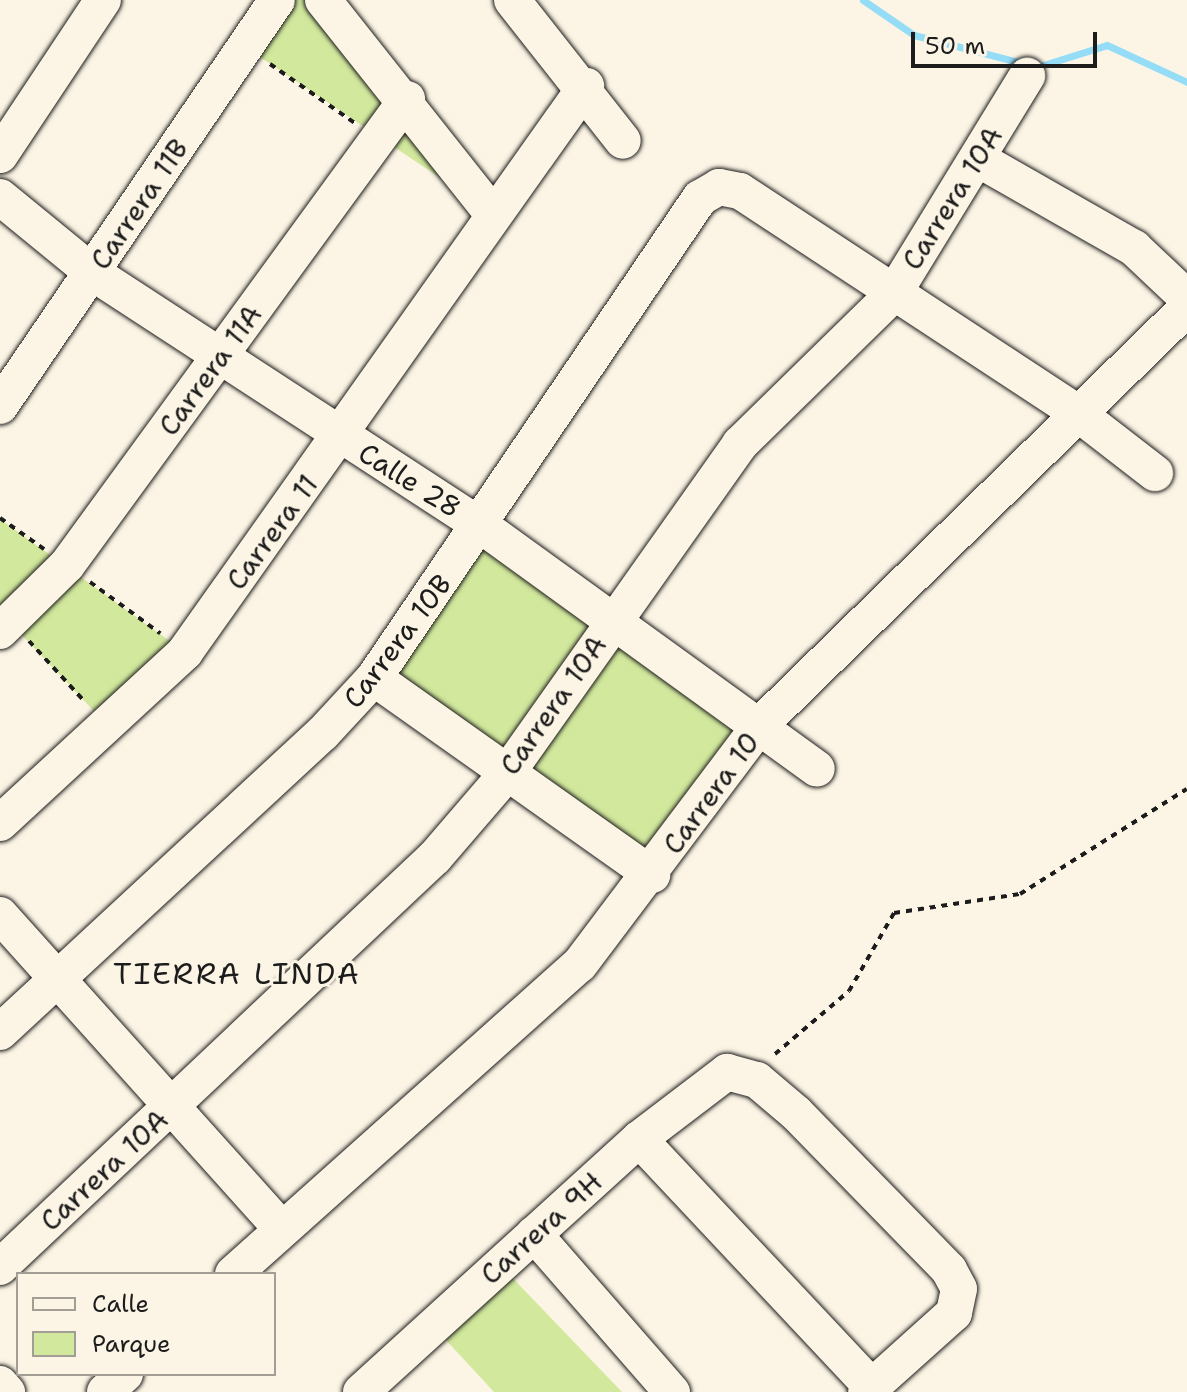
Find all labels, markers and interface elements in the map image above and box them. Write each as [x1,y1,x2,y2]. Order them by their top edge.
scale bar [915,16,1101,66]
text: 50 m [925,30,985,62]
street label: Carrera 10A [895,120,1009,276]
street label: Carrera 11B [83,132,195,276]
street label: Carrera 11A [151,298,269,442]
street label: Calle 28 [353,435,467,525]
street label: Carrera 11 [219,468,325,596]
street label: Carrera 10B [336,568,458,714]
street label: Carrera 10A [493,629,613,781]
street label: Carrera 10 [656,726,766,860]
district label: TIERRA LINDA [113,956,361,992]
street label: Carrera 10A [33,1102,175,1238]
street label: Carrera 9H [473,1165,609,1291]
legend [16,1272,276,1376]
text: Calle [92,1288,149,1320]
text: Parque [92,1328,171,1360]

